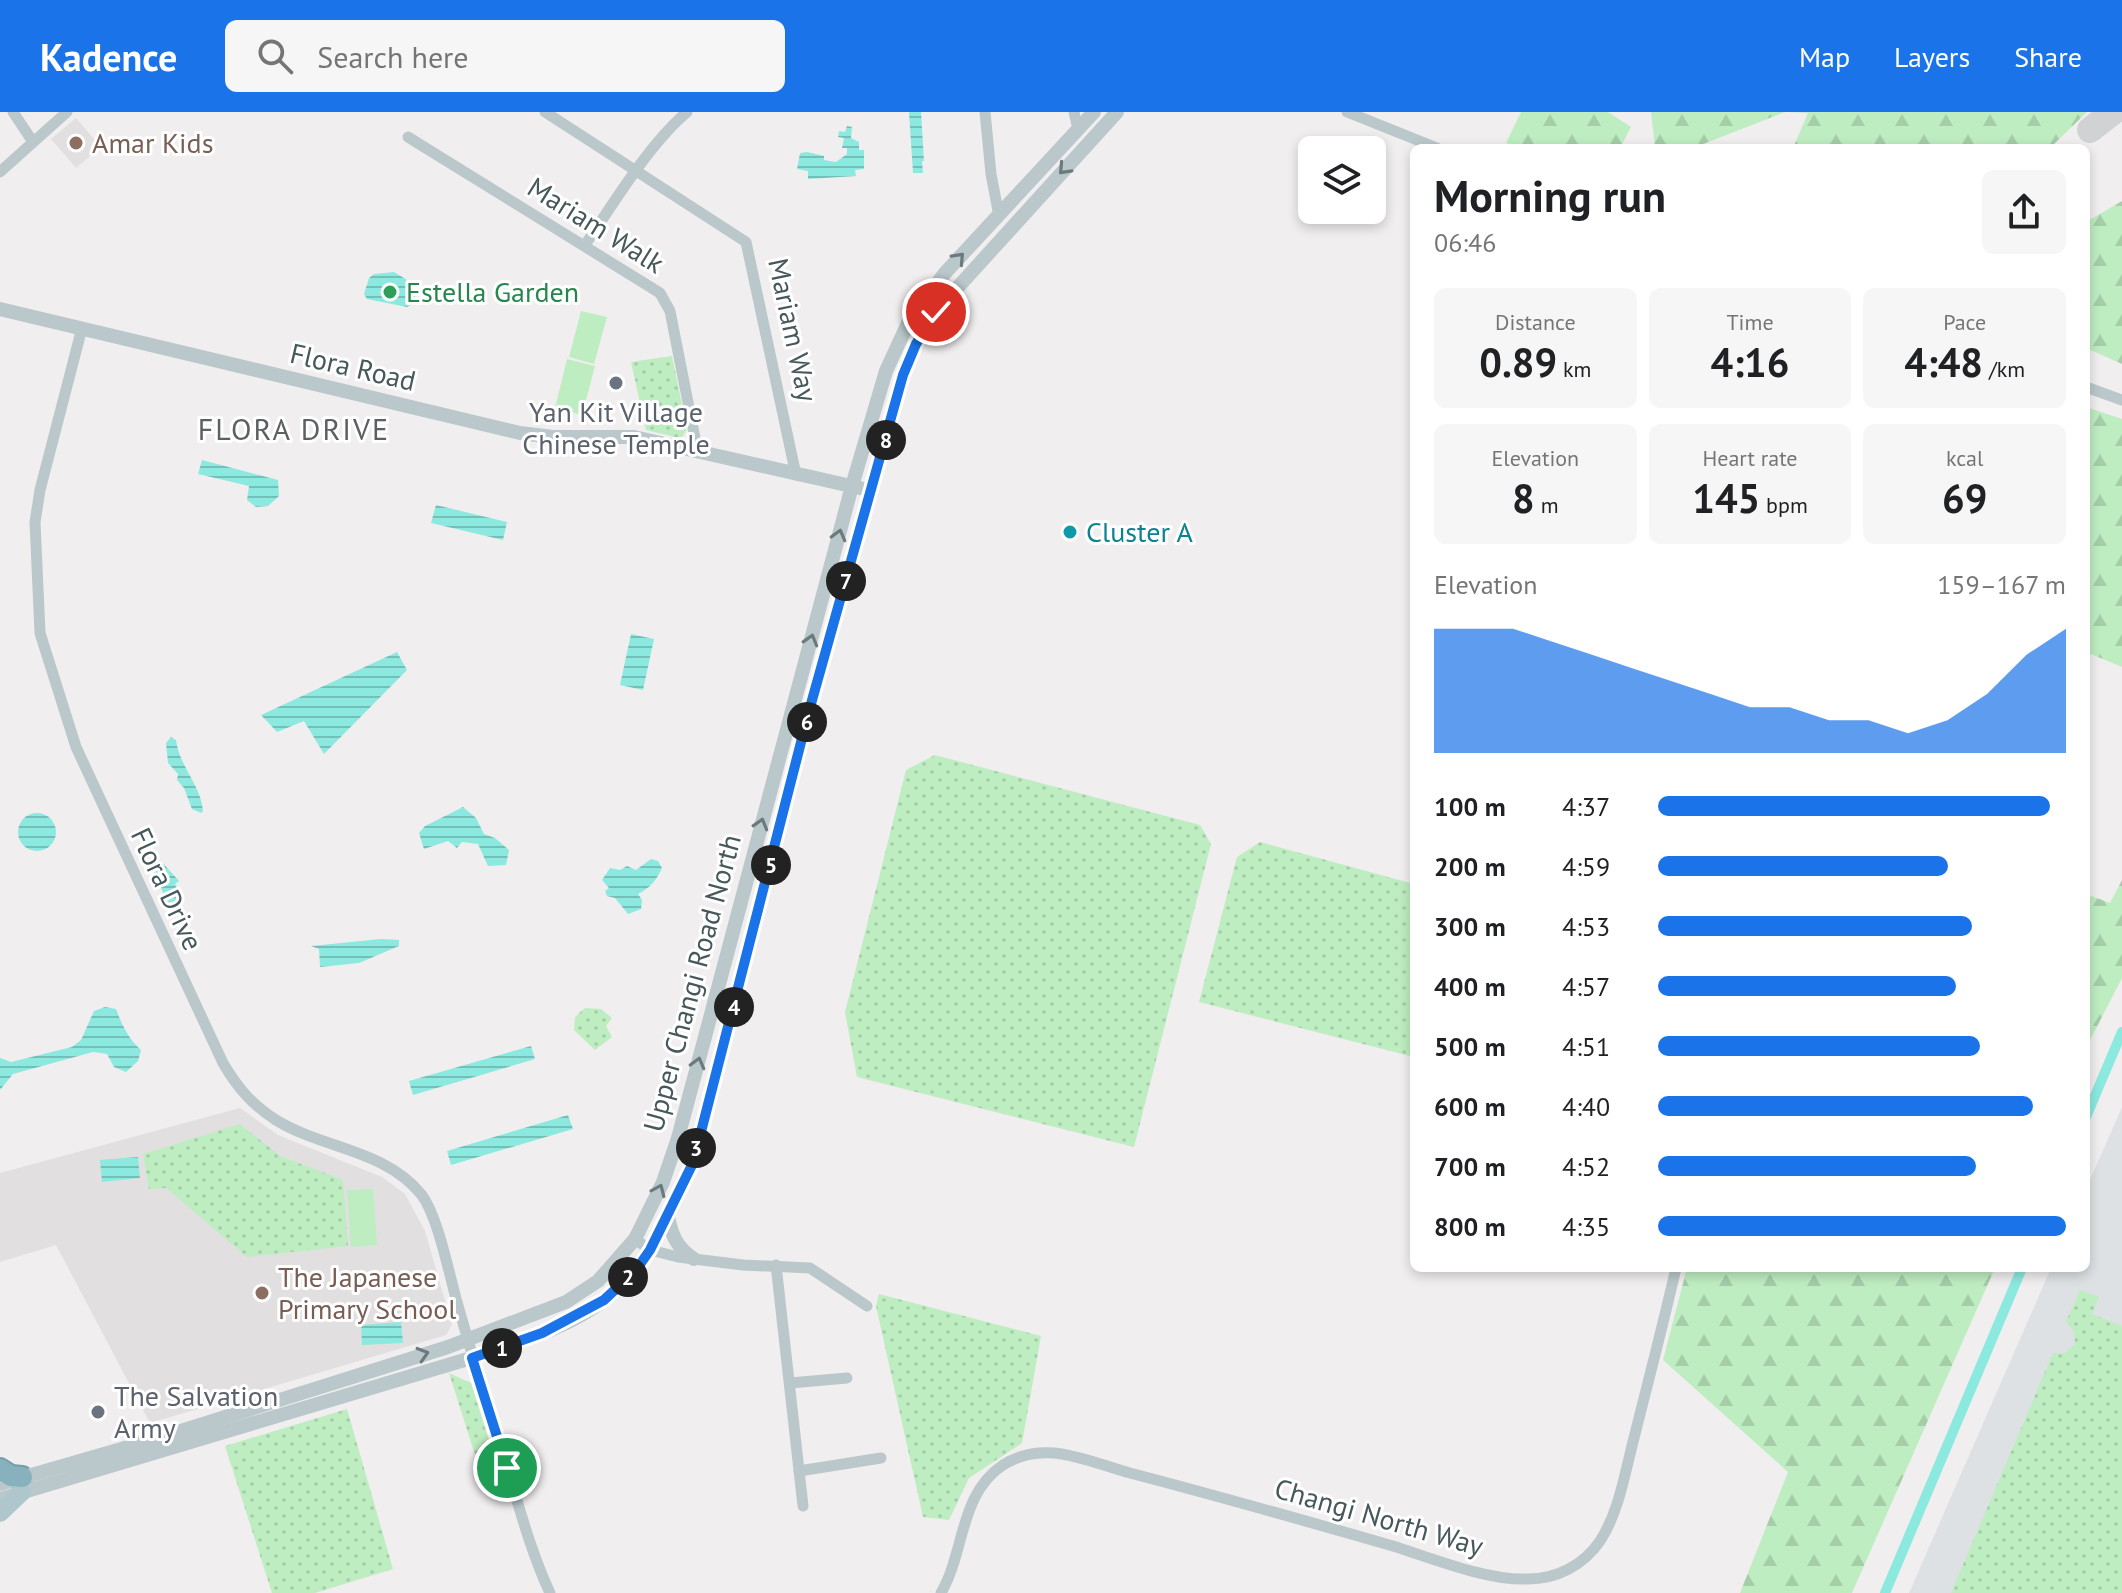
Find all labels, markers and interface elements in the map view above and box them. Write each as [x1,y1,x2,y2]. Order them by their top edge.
search box [225,20,785,92]
text: Kadence [40,32,177,81]
icon: search [253,34,297,78]
text: Search here [317,37,469,76]
text: Map [1799,38,1850,75]
text: Layers [1894,38,1970,75]
text: Share [2014,38,2082,75]
place label: Amar Kids [92,124,213,161]
marker: Amar Kids [67,134,85,152]
map controls [1298,136,1386,224]
button: layers [1298,136,1386,224]
one-way arrow [1060,160,1074,175]
text: Morning run [1434,167,1666,224]
street label: Mariam Walk [521,168,672,281]
button: share [1982,170,2066,254]
text: 06:46 [1434,226,1496,259]
one-way arrow [950,253,964,267]
street label: Mariam Way [760,255,827,405]
place label: Estella Garden [406,273,579,310]
pin [902,278,970,346]
marker: Estella Garden [381,283,399,301]
icon: check [914,290,958,334]
text: Distance [1495,308,1576,336]
text: Time [1726,308,1774,336]
text: Pace [1943,308,1986,336]
street label: Flora Road [287,334,420,399]
text: 0.89 [1479,336,1557,388]
text: 4:16 [1711,336,1789,388]
text: 4:48 [1904,336,1983,388]
text: km [1557,355,1591,383]
text: /km [1983,355,2025,383]
marker: Yan Kit Village Chinese Temple [607,374,625,392]
place label: Yan Kit Village Chinese Temple [522,393,710,462]
district label: FLORA DRIVE [198,409,390,448]
pin: 8 [866,420,906,460]
text: 8 [880,426,892,454]
text: Elevation [1492,444,1579,472]
text: Heart rate [1702,444,1798,472]
text: kcal [1946,444,1983,472]
text: 8 [1512,472,1535,524]
text: 145 [1692,472,1760,524]
text: 69 [1942,472,1987,524]
text: m [1535,491,1559,519]
text: bpm [1760,491,1808,519]
place label: Cluster A [1086,513,1194,550]
marker: Cluster A [1061,523,1079,541]
one-way arrow [830,529,847,542]
pin: 7 [826,561,866,601]
text: 7 [840,567,852,595]
text: Elevation [1434,568,1538,601]
text: 159–167 m [1937,568,2066,601]
one-way arrow [802,633,818,647]
pin: 6 [787,702,827,742]
text: 6 [801,708,813,736]
text: 100 m [1434,790,1506,823]
text: 4:37 [1562,790,1610,823]
one-way arrow [752,817,769,831]
street label: Flora Drive [123,821,212,956]
street label: Upper Changi Road North [634,830,749,1135]
pin: 5 [751,845,791,885]
text: 200 m [1434,850,1506,883]
text: 4:59 [1562,850,1610,883]
text: 5 [765,851,777,879]
text: 300 m [1434,910,1506,943]
text: 4:53 [1562,910,1610,943]
text: 400 m [1434,970,1506,1003]
text: 4:57 [1562,970,1610,1003]
pin: 4 [714,987,754,1027]
text: 4 [728,993,740,1021]
text: 500 m [1434,1030,1506,1063]
text: 4:51 [1562,1030,1610,1063]
one-way arrow [688,1057,705,1070]
text: 600 m [1434,1090,1506,1123]
text: 4:40 [1562,1090,1610,1123]
pin: 3 [676,1128,716,1168]
text: 3 [690,1134,702,1162]
text: 700 m [1434,1150,1506,1183]
text: 4:52 [1562,1150,1610,1183]
one-way arrow [649,1184,665,1198]
text: 800 m [1434,1210,1506,1243]
text: 4:35 [1562,1210,1610,1243]
pin: 2 [608,1257,648,1297]
place label: The Japanese Primary School [278,1258,456,1327]
text: 2 [622,1263,634,1291]
marker: The Japanese Primary School [253,1284,271,1302]
pin: 1 [482,1328,522,1368]
text: 1 [496,1334,508,1362]
one-way arrow [416,1347,430,1363]
place label: The Salvation Army [114,1377,278,1446]
marker: The Salvation Army [89,1403,107,1421]
pin [473,1434,541,1502]
icon: arrive [485,1446,529,1490]
street label: Changi North Way [1270,1469,1488,1564]

